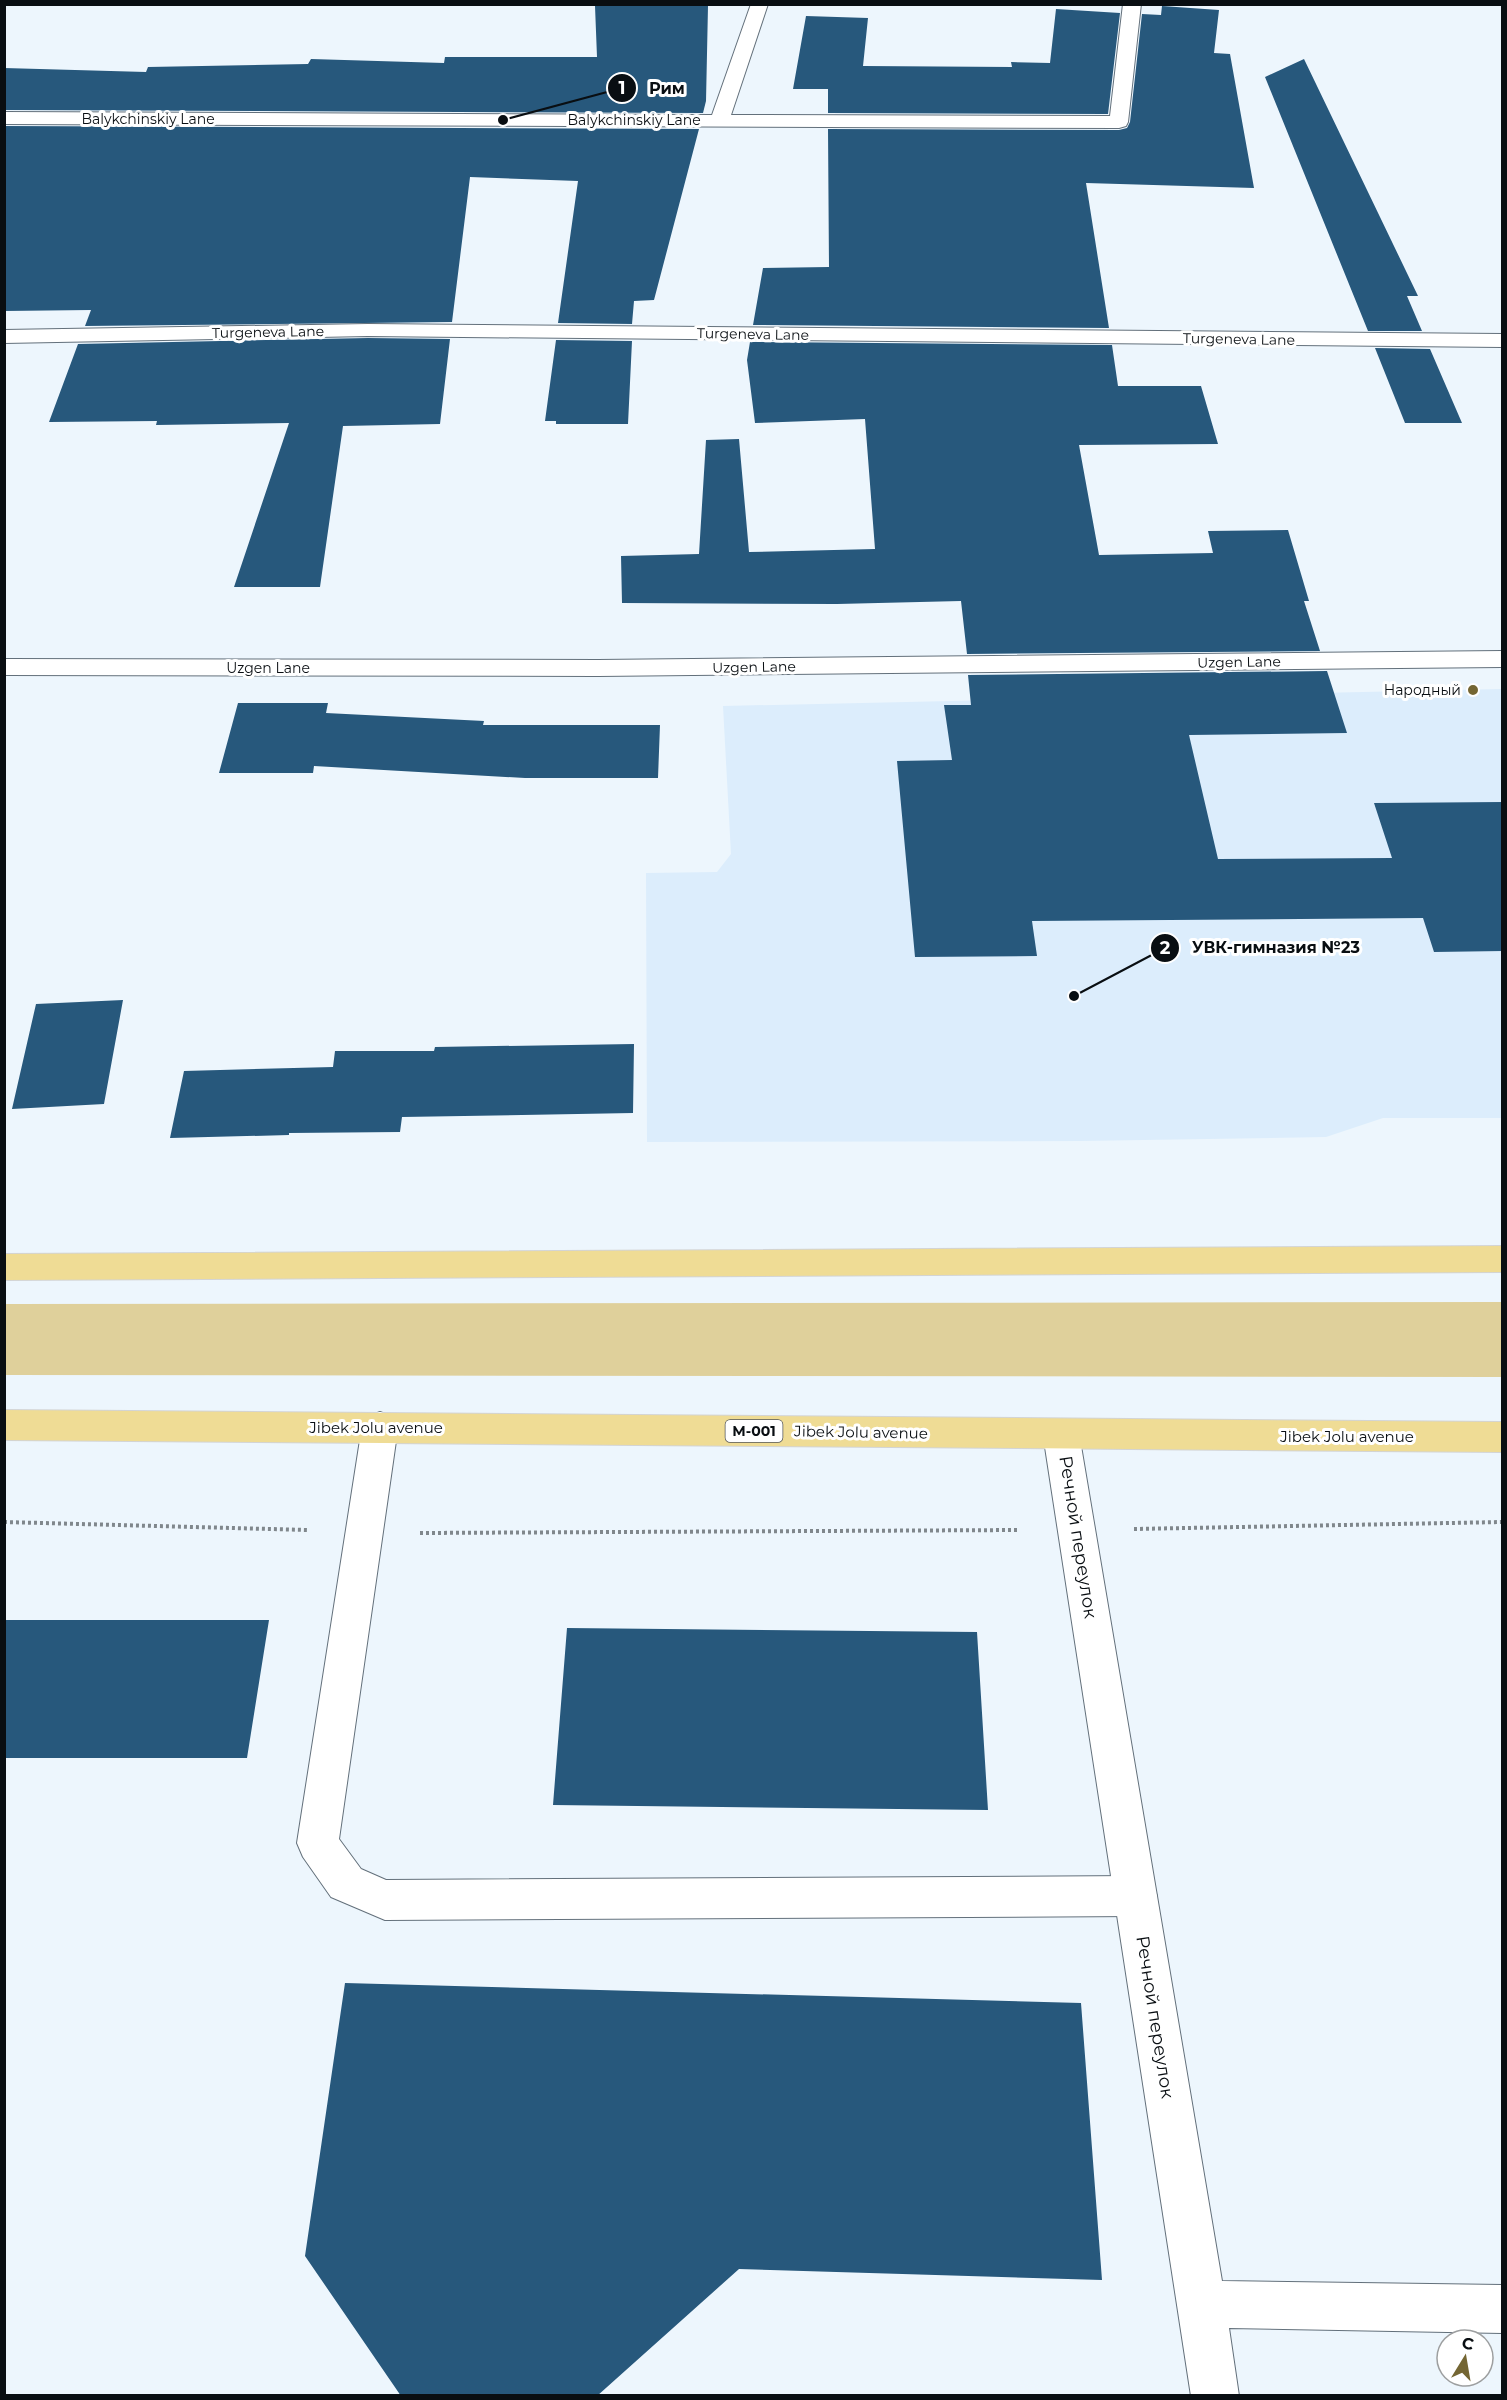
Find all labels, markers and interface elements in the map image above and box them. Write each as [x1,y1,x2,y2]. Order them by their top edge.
callout: Рим [607,71,697,105]
text: 1 [618,77,626,99]
text: Рим [649,79,685,98]
street label: Balykchinskiy Lane [81,110,215,128]
street label: Balykchinskiy Lane [567,111,701,129]
street label: Turgeneva Lane [212,322,324,342]
street label: Turgeneva Lane [697,324,809,344]
street label: Turgeneva Lane [1183,329,1295,349]
street label: Uzgen Lane [1197,652,1281,672]
street label: Uzgen Lane [712,657,796,677]
street label: Uzgen Lane [226,659,310,677]
place label: Народный [1384,681,1461,699]
marker: Народный [1466,683,1480,697]
callout: УВК-гимназия №23 [1150,931,1372,965]
text: 2 [1160,937,1171,959]
text: УВК-гимназия №23 [1192,938,1360,957]
street label: Jibek Jolu avenue [308,1418,443,1437]
road number: М-001 [726,1420,783,1442]
street label: Jibek Jolu avenue [793,1421,928,1443]
street label: Jibek Jolu avenue [1279,1427,1414,1446]
street label: Речной переулок [1054,1454,1102,1621]
street label: Речной переулок [1131,1934,1179,2101]
north arrow [1435,2328,1495,2388]
text: С [1460,2333,1476,2354]

